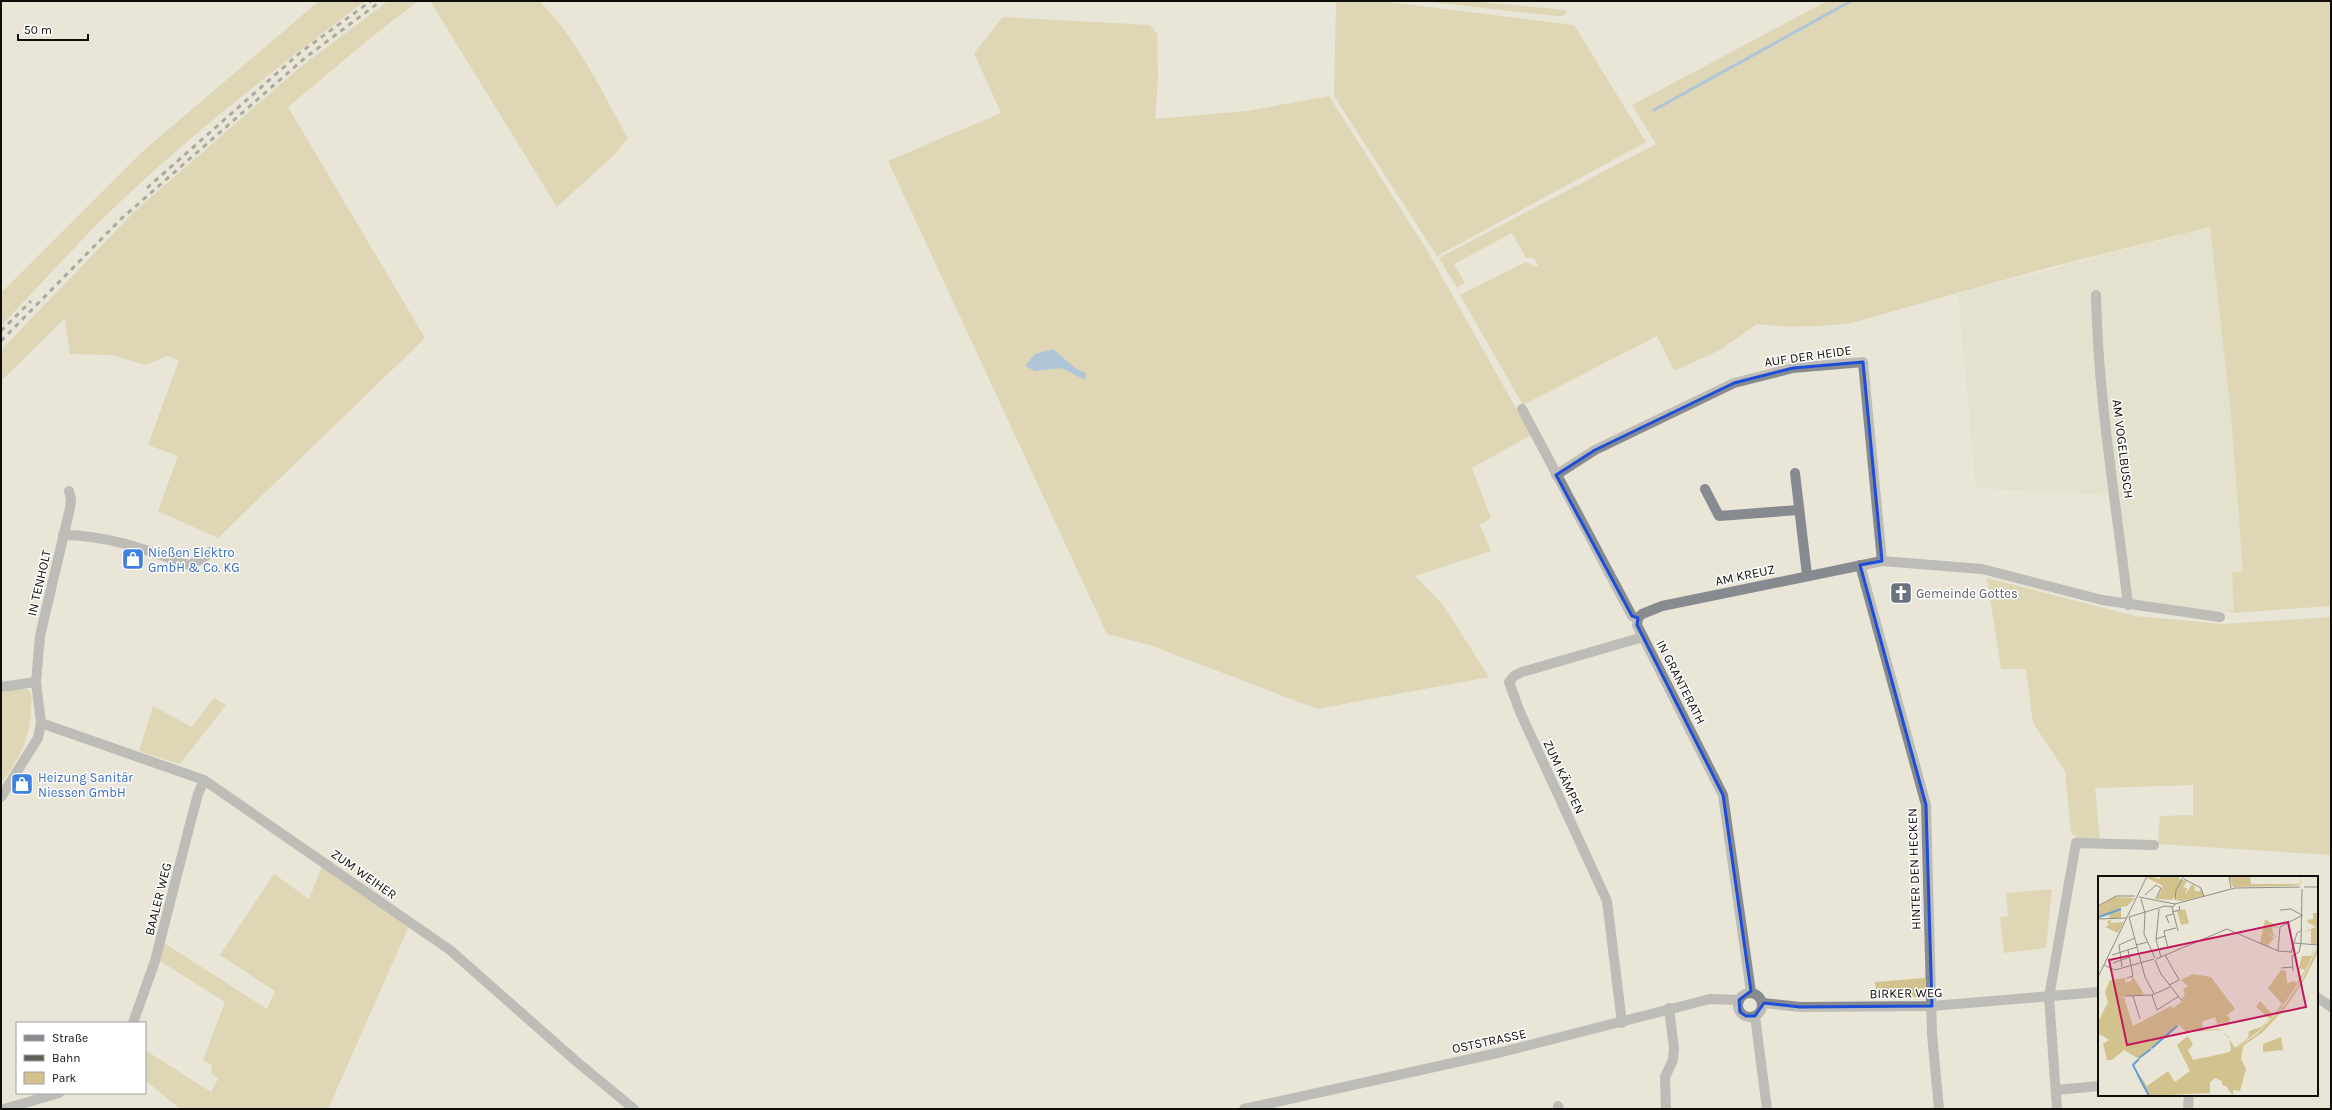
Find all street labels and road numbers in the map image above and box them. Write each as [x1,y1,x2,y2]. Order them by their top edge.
street label: AUF DER HEIDE [1763,342,1853,370]
street label: AM VOGELBUSCH [2109,398,2137,500]
street label: IN TENHOLT [24,548,54,618]
street label: AM KREUZ [1714,561,1776,589]
street label: IN GRANTERATH [1653,638,1709,726]
street label: ZUM KÄMPEN [1540,737,1589,816]
street label: HINTER DEN HECKEN [1904,808,1924,930]
street label: ZUM WEIHER [328,846,400,902]
street label: BAALER WEG [142,861,174,937]
street label: BIRKER WEG [1869,985,1943,1001]
street label: OSTSTRASSE [1450,1026,1528,1056]

